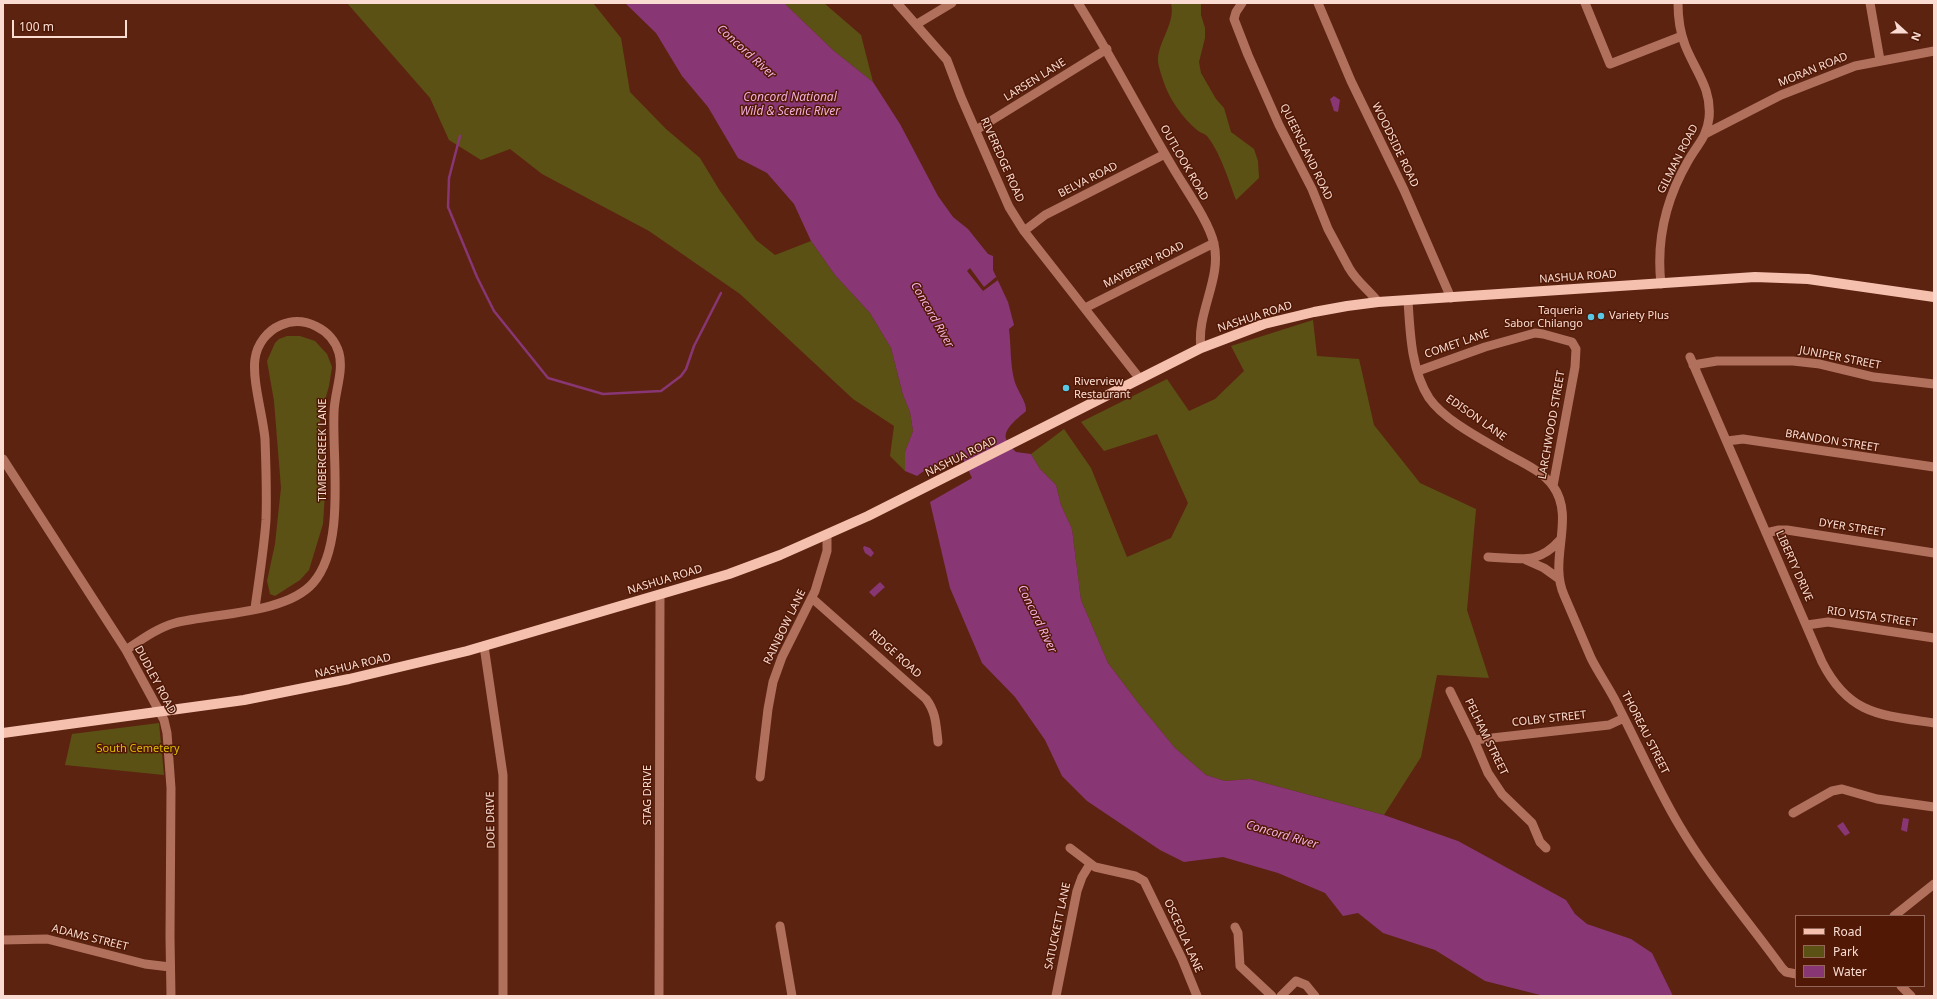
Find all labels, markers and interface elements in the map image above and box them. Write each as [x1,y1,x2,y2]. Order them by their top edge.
scale bar [14,12,129,38]
north arrow [1885,12,1925,52]
text: 100 m [19,18,54,35]
water label: Concord River [714,22,778,82]
text: N [1908,30,1925,43]
street label: MORAN ROAD [1776,50,1850,90]
street label: LARSEN LANE [1002,56,1068,104]
water label: Concord National Wild & Scenic River [740,91,840,119]
street label: WOODSIDE ROAD [1369,101,1421,189]
street label: QUEENSLAND ROAD [1277,102,1335,202]
street label: RIVEREDGE ROAD [977,116,1027,204]
street label: GILMAN ROAD [1655,122,1701,196]
street label: OUTLOOK ROAD [1157,123,1211,203]
street label: BELVA ROAD [1056,159,1120,201]
street label: MAYBERRY ROAD [1101,239,1187,291]
street label: NASHUA ROAD [1539,268,1617,286]
water label: Concord River [907,279,957,351]
street label: NASHUA ROAD [1216,299,1294,335]
place label: Taqueria Sabor Chilango [1504,304,1583,330]
place label: Variety Plus [1609,309,1669,323]
marker: Variety Plus [1596,311,1606,321]
marker: Taqueria Sabor Chilango [1586,312,1596,322]
street label: COMET LANE [1423,327,1491,361]
street label: JUNIPER STREET [1798,344,1882,372]
street label: LARCHWOOD STREET [1536,370,1568,480]
place label: Riverview Restaurant [1074,375,1131,401]
marker: Riverview Restaurant [1061,383,1071,393]
street label: EDISON LANE [1443,392,1509,444]
street label: TIMBERCREEK LANE [316,399,330,501]
street label: BRANDON STREET [1784,427,1880,455]
street label: NASHUA ROAD [923,434,999,480]
street label: DYER STREET [1818,516,1886,540]
street label: LIBERTY DRIVE [1772,529,1816,603]
street label: NASHUA ROAD [626,562,704,598]
water label: Concord River [1014,583,1060,655]
street label: RAINBOW LANE [761,587,809,667]
street label: RIO VISTA STREET [1826,604,1918,630]
street label: RIDGE ROAD [866,627,924,681]
street label: DUDLEY ROAD [131,644,179,716]
street label: NASHUA ROAD [314,651,392,681]
street label: THOREAU STREET [1618,689,1672,777]
street label: PELHAM STREET [1462,696,1510,778]
street label: COLBY STREET [1511,709,1587,729]
park label: South Cemetery [96,742,180,756]
street label: STAG DRIVE [641,765,655,825]
street label: DOE DRIVE [484,791,498,849]
water label: Concord River [1245,818,1319,852]
street label: SATUCKETT LANE [1042,881,1074,971]
street label: OSCEOLA LANE [1161,897,1205,975]
legend [1795,915,1925,987]
street label: ADAMS STREET [51,922,129,954]
text: Road [1833,923,1862,940]
text: Park [1833,943,1858,960]
text: Water [1833,963,1867,980]

